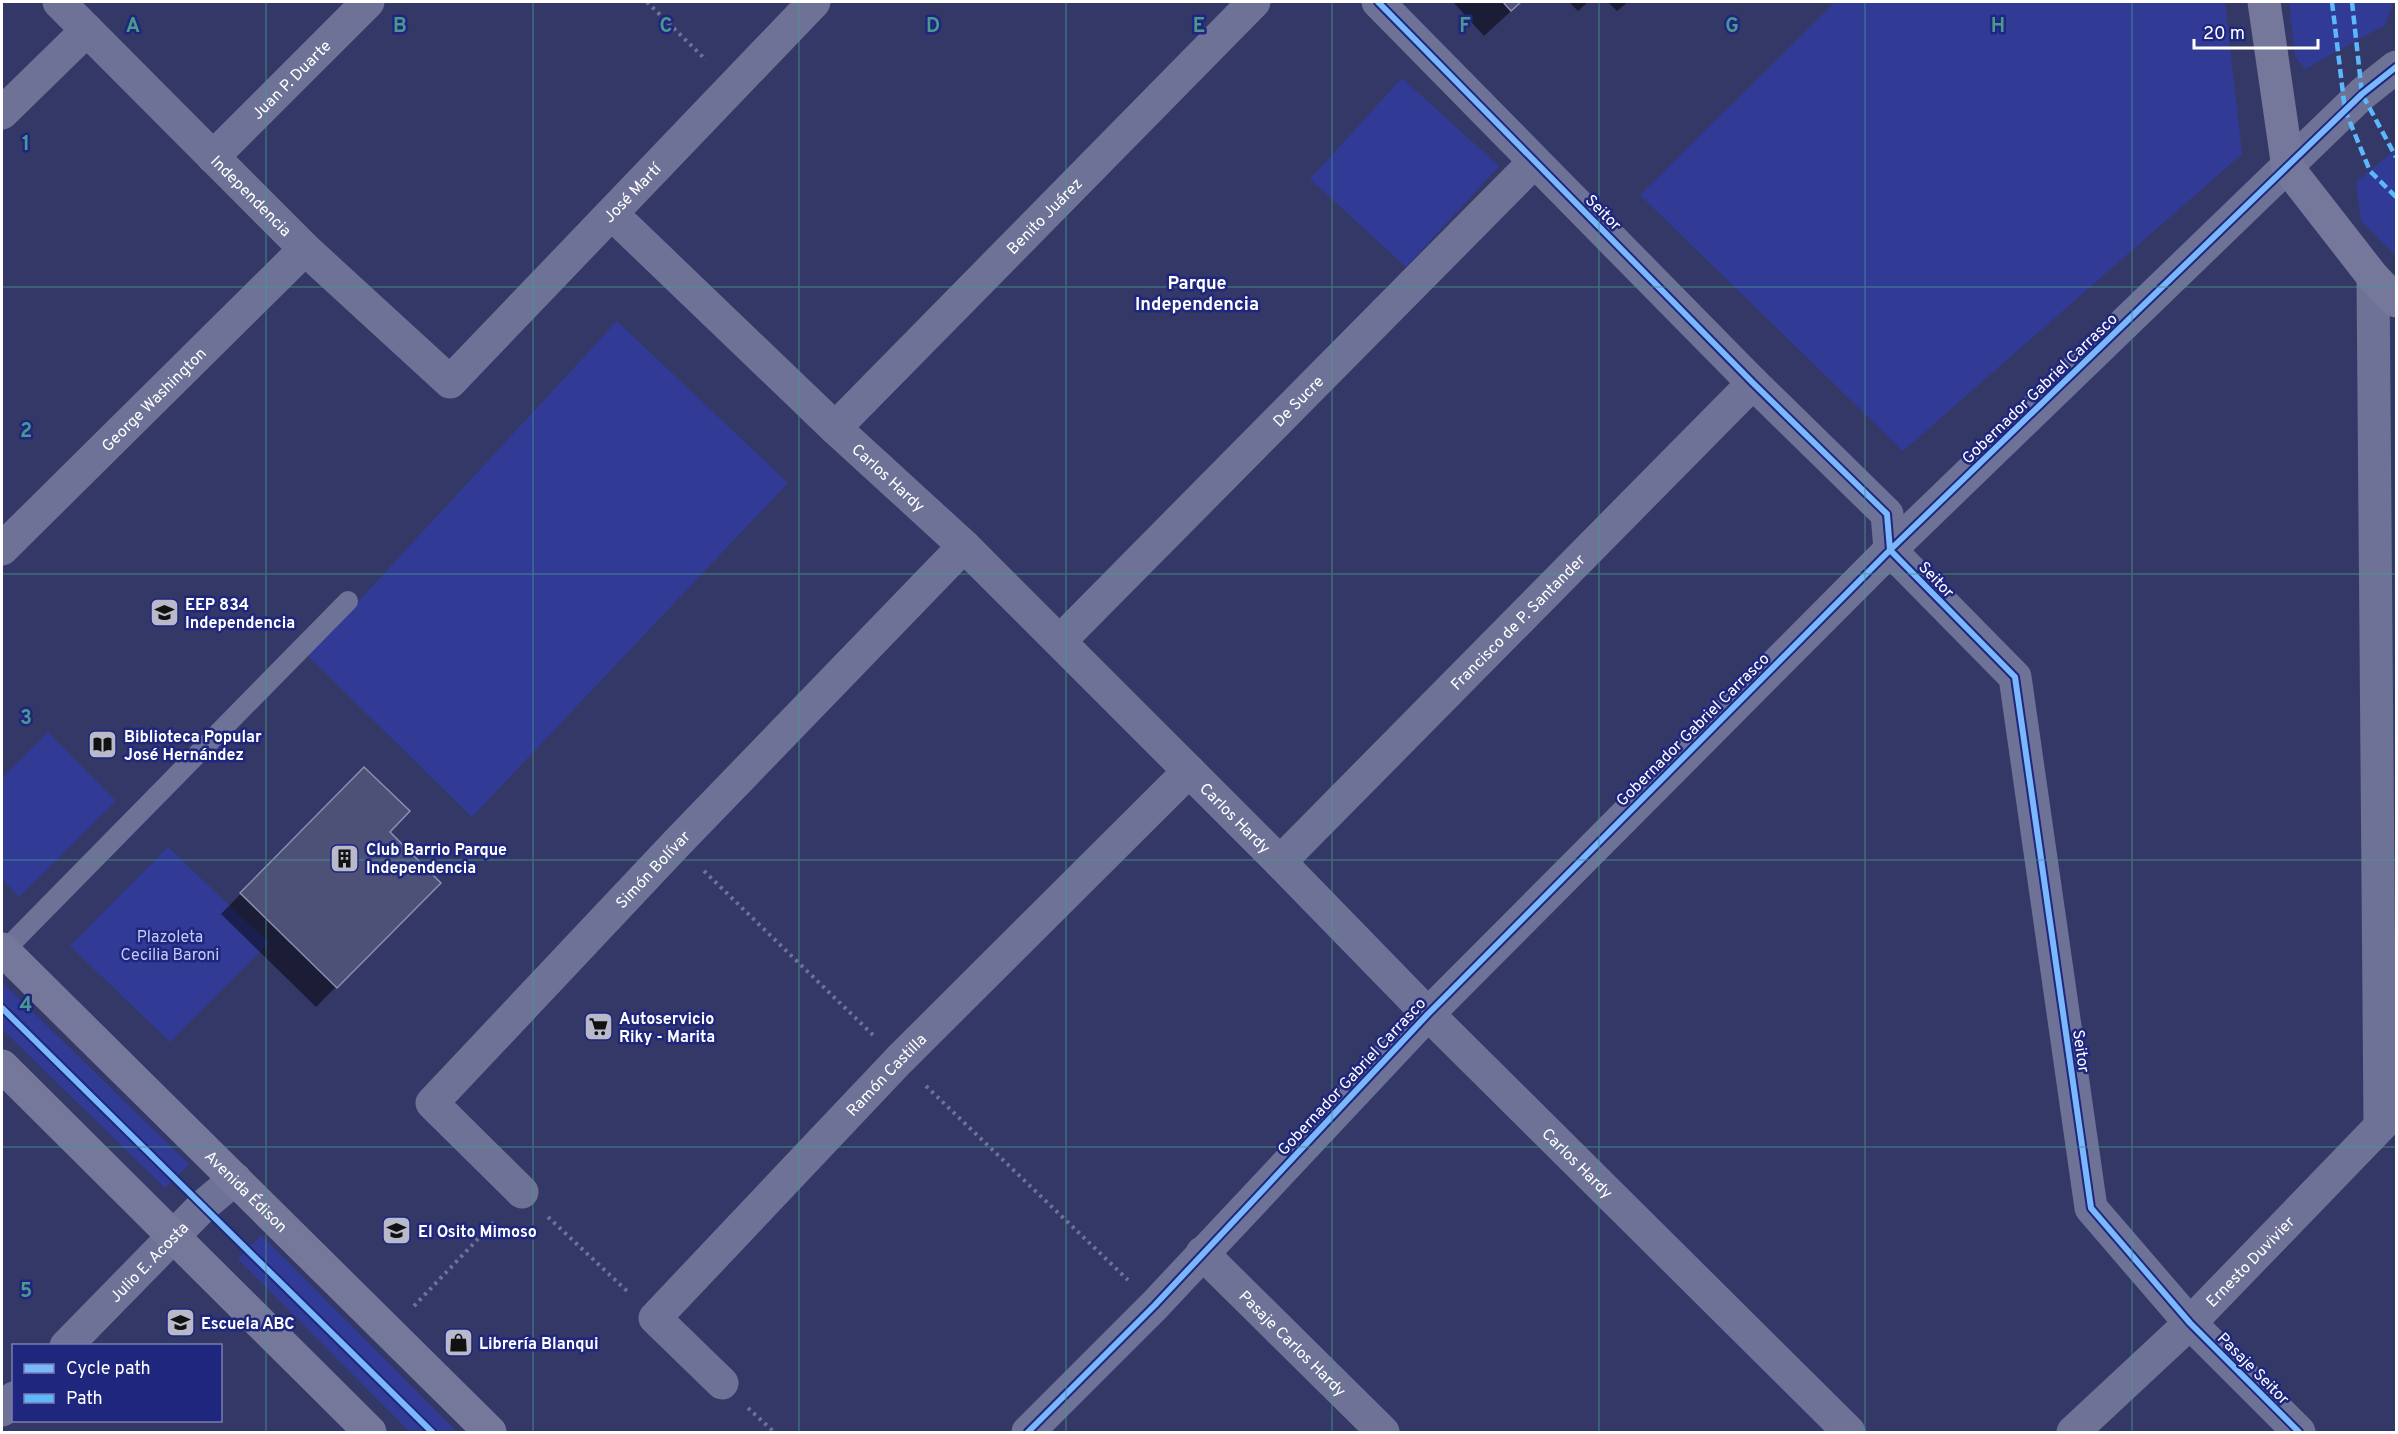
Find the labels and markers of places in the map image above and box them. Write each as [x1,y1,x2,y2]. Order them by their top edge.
place label: EEP 834 Independencia [185,596,295,634]
school or university icon: EEP 834 Independencia [148,597,180,629]
place label: Biblioteca Popular José Hernández [124,728,262,766]
library icon: Biblioteca Popular José Hernández [87,729,119,761]
place label: Club Barrio Parque Independencia [366,841,507,879]
building icon: Club Barrio Parque Independencia [329,842,361,874]
place label: Autoservicio Riky - Marita [619,1010,715,1048]
supermarket icon: Autoservicio Riky - Marita [582,1011,614,1043]
school or university icon: El Osito Mimoso [381,1215,413,1247]
place label: El Osito Mimoso [418,1223,537,1243]
school or university icon: Escuela ABC [164,1307,196,1339]
place label: Escuela ABC [201,1315,295,1335]
shop icon: Librería Blanqui [442,1327,474,1359]
place label: Librería Blanqui [479,1335,598,1355]

